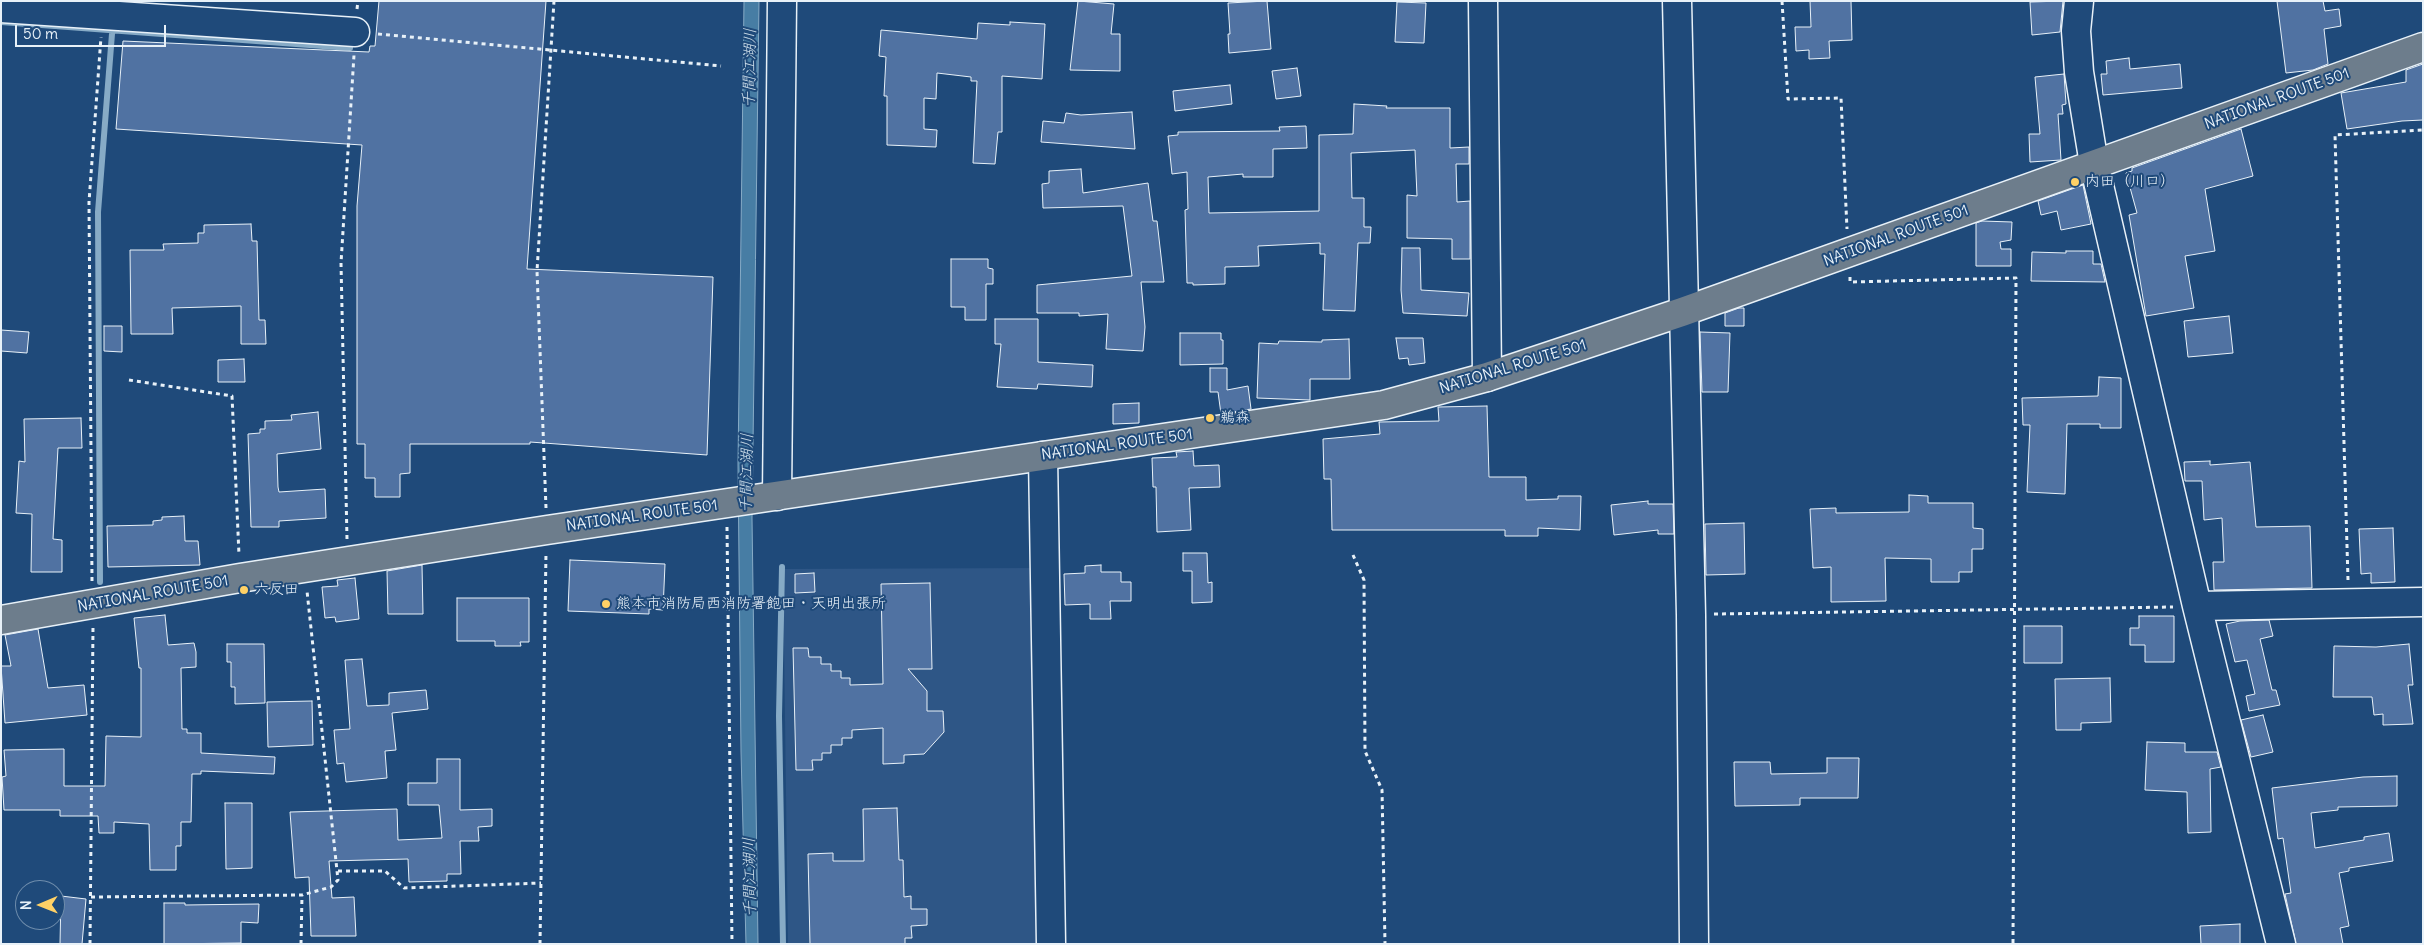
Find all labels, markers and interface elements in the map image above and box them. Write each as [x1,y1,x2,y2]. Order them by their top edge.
scale bar [18,15,169,47]
text: 50 m [23,24,58,43]
water label: 千間江湖川 [740,28,760,108]
street label: NATIONAL ROUTE 501 [2202,64,2352,134]
place label: 内田（川口） [2085,173,2175,191]
marker: 内田（川口） [2069,176,2081,188]
street label: NATIONAL ROUTE 501 [1821,201,1971,271]
street label: NATIONAL ROUTE 501 [1437,336,1589,398]
place label: 鵜森 [1220,409,1250,427]
marker: 鵜森 [1204,412,1216,424]
street label: NATIONAL ROUTE 501 [1040,425,1194,465]
water label: 千間江湖川 [737,433,757,513]
street label: NATIONAL ROUTE 501 [565,496,719,536]
street label: NATIONAL ROUTE 501 [76,572,230,616]
place label: 六反田 [254,581,299,599]
marker: 六反田 [238,584,250,596]
place label: 熊本市消防局西消防署飽田・天明出張所 [616,595,886,613]
marker: 熊本市消防局西消防署飽田・天明出張所 [600,598,612,610]
water label: 千間江湖川 [740,837,760,917]
north arrow [15,880,65,930]
text: N [17,900,35,910]

